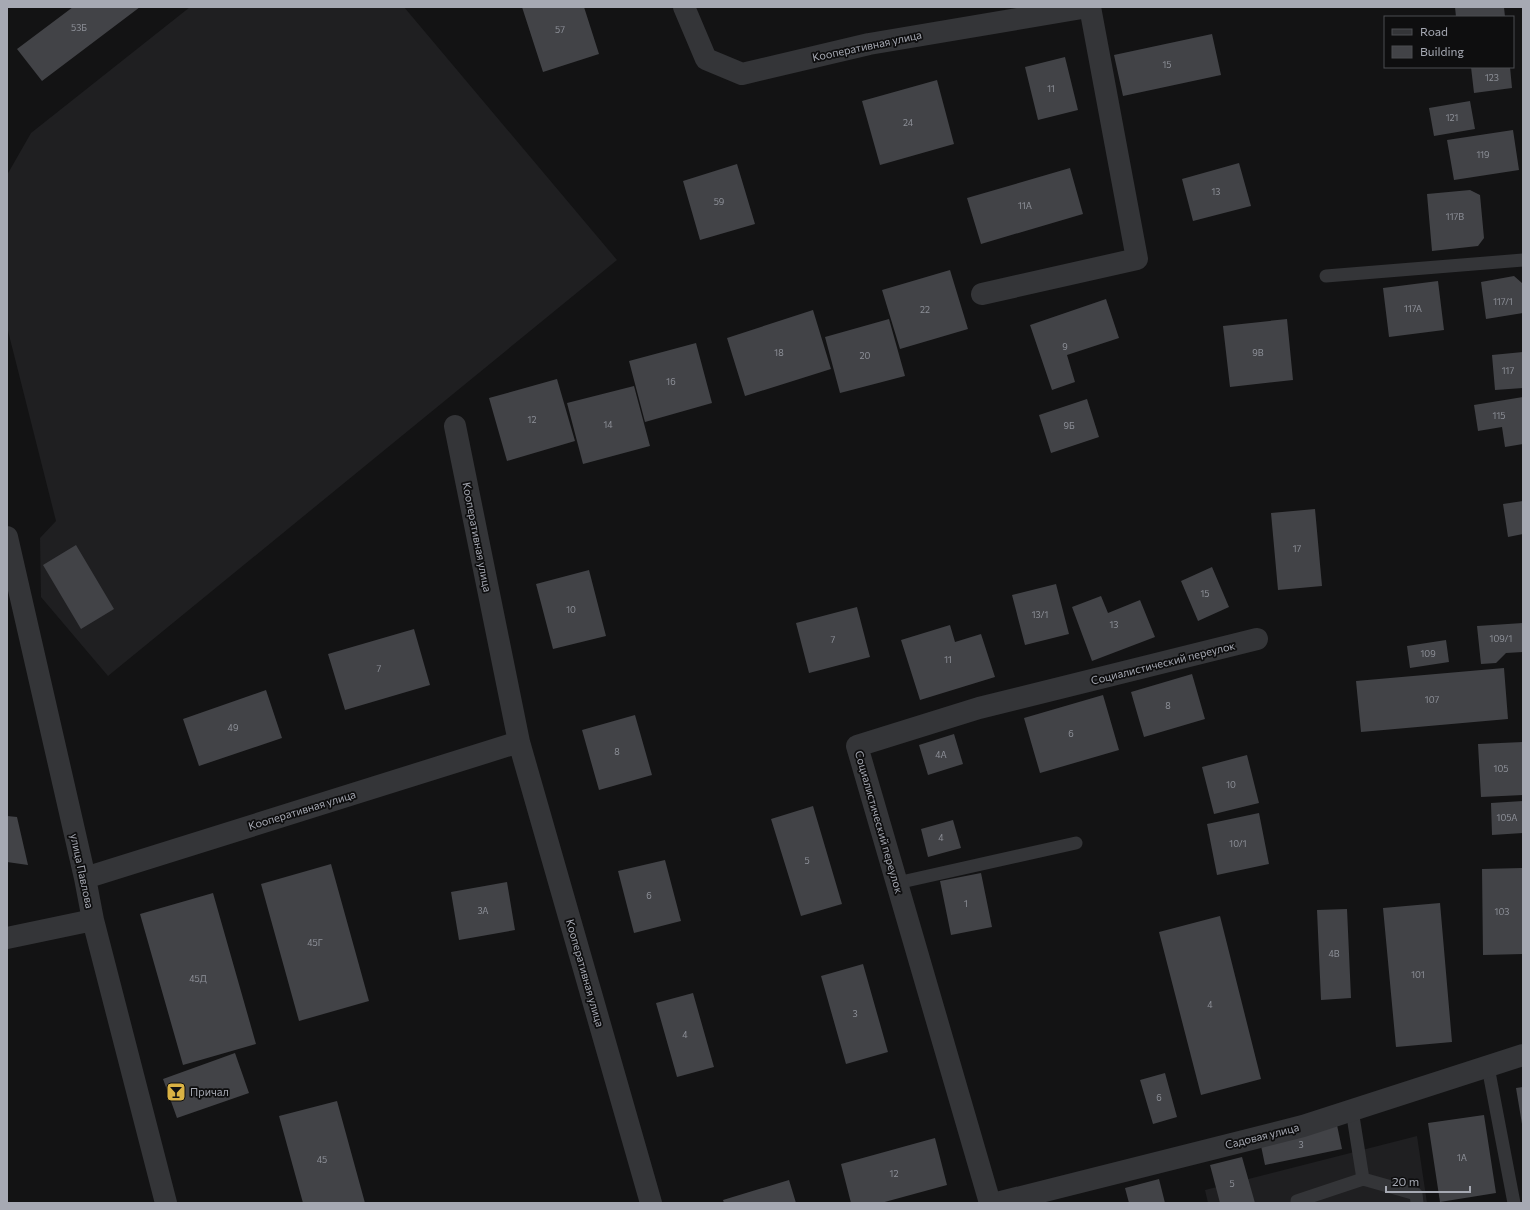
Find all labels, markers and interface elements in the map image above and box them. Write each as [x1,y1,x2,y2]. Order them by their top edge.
legend [1384,16,1514,68]
house number: 53Б [71,22,87,33]
house number: 57 [555,24,565,35]
text: Road [1420,24,1448,38]
street label: Кооперативная улица [811,28,923,63]
text: Building [1420,44,1464,58]
house number: 15 [1162,59,1172,70]
house number: 123 [1485,72,1499,83]
house number: 11 [1047,83,1055,94]
house number: 121 [1446,112,1458,123]
house number: 24 [903,117,914,128]
house number: 119 [1476,149,1490,160]
house number: 13 [1212,186,1220,197]
house number: 59 [714,196,724,207]
house number: 11А [1018,200,1032,211]
house number: 117В [1446,211,1464,222]
house number: 117/1 [1493,296,1513,307]
house number: 117А [1404,303,1422,314]
house number: 22 [920,304,930,315]
house number: 9 [1062,341,1068,352]
house number: 18 [774,347,784,358]
house number: 9В [1252,347,1264,358]
house number: 20 [860,350,871,361]
house number: 117 [1502,365,1514,376]
house number: 16 [666,376,676,387]
house number: 115 [1493,410,1505,421]
house number: 12 [528,414,536,425]
house number: 14 [603,419,613,430]
house number: 9Б [1063,420,1075,431]
street label: Кооперативная улица [460,481,495,593]
house number: 17 [1293,543,1302,554]
house number: 15 [1200,588,1210,599]
house number: 10 [566,604,576,615]
house number: 13/1 [1032,609,1048,620]
house number: 13 [1110,619,1118,630]
house number: 109/1 [1490,633,1512,644]
house number: 7 [831,634,836,645]
street label: Социалистический переулок [1089,638,1236,687]
house number: 109 [1420,648,1436,659]
house number: 11 [944,654,952,665]
house number: 7 [377,663,382,674]
house number: 107 [1425,694,1439,705]
house number: 8 [1165,700,1171,711]
house number: 49 [228,722,238,733]
house number: 6 [1068,728,1074,739]
house number: 8 [614,746,620,757]
street label: Социалистический переулок [853,749,906,895]
house number: 4А [935,749,947,760]
house number: 105 [1494,763,1508,774]
house number: 10 [1226,779,1236,790]
street label: Кооперативная улица [247,787,357,832]
house number: 105А [1497,812,1517,823]
street label: улица Павлова [68,832,97,910]
house number: 4 [938,832,944,843]
house number: 10/1 [1229,838,1247,849]
house number: 5 [804,855,810,866]
house number: 6 [646,890,652,901]
house number: 1 [964,898,968,909]
house number: 3А [477,905,489,916]
house number: 103 [1495,906,1509,917]
street label: Кооперативная улица [564,917,607,1028]
house number: 45Г [307,937,323,948]
house number: 4В [1328,948,1340,959]
house number: 101 [1411,969,1425,980]
house number: 45Д [189,973,207,984]
house number: 4 [1207,999,1213,1010]
house number: 3 [852,1008,858,1019]
house number: 4 [682,1029,688,1040]
bar icon: Причал [165,1081,187,1103]
place label: Причал [190,1085,229,1098]
house number: 6 [1156,1092,1162,1103]
street label: Садовая улица [1224,1120,1300,1151]
house number: 3 [1298,1139,1304,1150]
house number: 1А [1457,1152,1467,1163]
house number: 45 [317,1154,327,1165]
house number: 12 [890,1168,898,1179]
scale bar [1386,1168,1470,1194]
text: 20 m [1392,1174,1419,1188]
house number: 5 [1229,1178,1235,1189]

